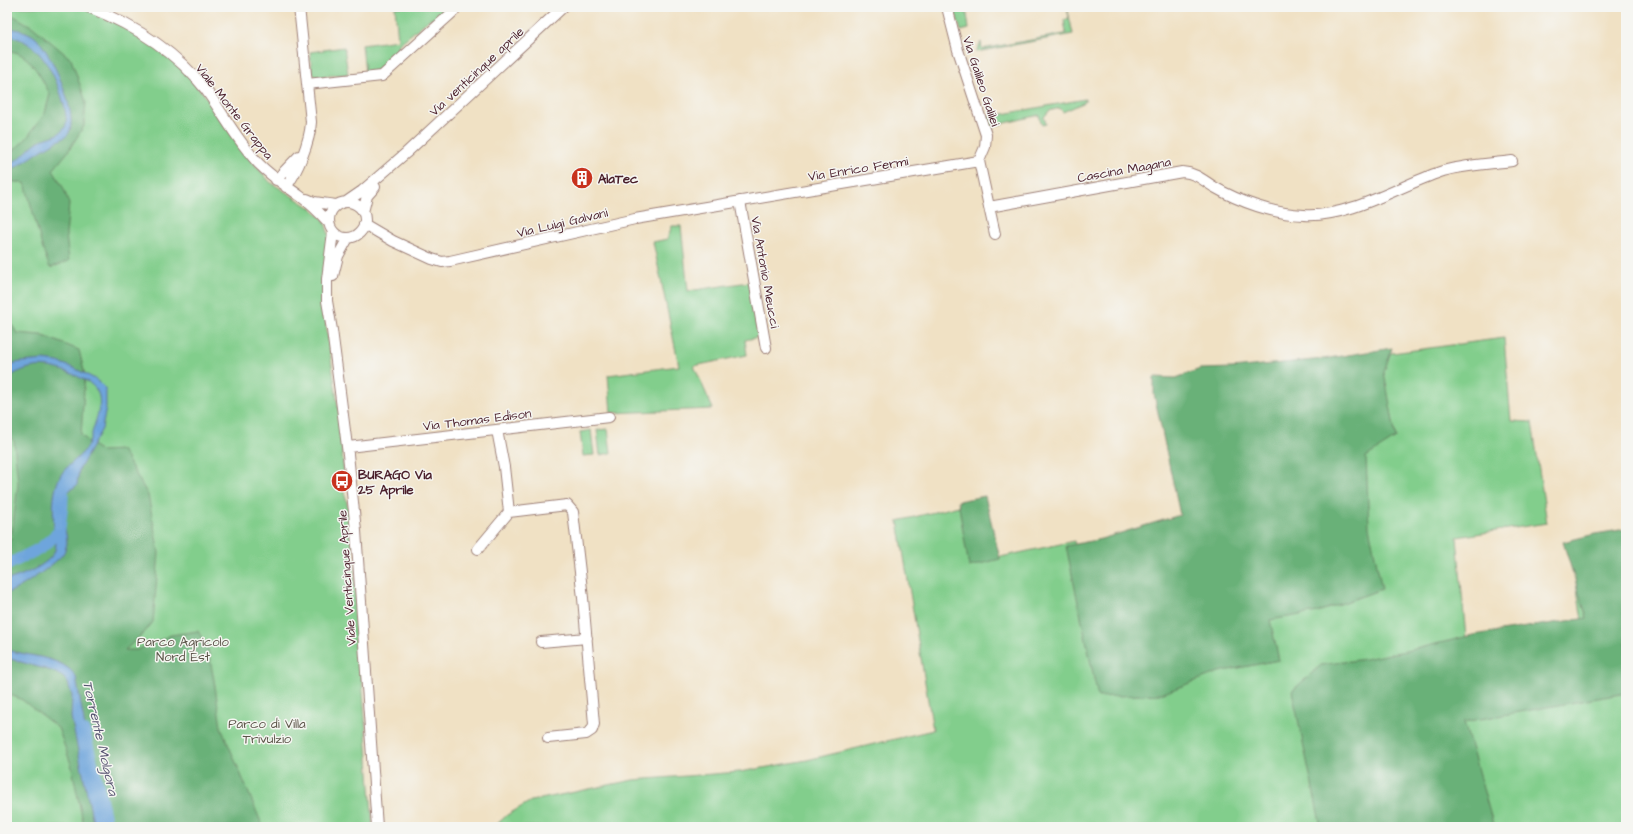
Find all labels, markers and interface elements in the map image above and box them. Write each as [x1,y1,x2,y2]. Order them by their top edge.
street label: Via venticinque aprile [425,23,528,121]
street label: Via Galileo Galilei [958,34,1004,129]
street label: Viale Monte Grappa [191,60,278,164]
street label: Via Enrico Fermi [807,152,910,186]
street label: Cascina Magana [1076,153,1173,188]
building icon: AlaTec [569,165,595,191]
place label: AlaTec [598,170,639,188]
street label: Via Luigi Galvani [515,204,610,243]
street label: Via Antonio Meucci [746,215,784,329]
street label: Via Thomas Edison [422,404,533,436]
place label: BURAGO Via 25 Aprile [357,466,432,500]
bus stop icon: BURAGO Via 25 Aprile [329,468,355,494]
street label: Viale Venticinque Aprile [333,510,361,646]
park label: Parco Agricolo Nord Est [137,633,230,666]
water label: Torrente Molgora [77,679,123,798]
park label: Parco di Villa Trivulzio [228,715,306,748]

